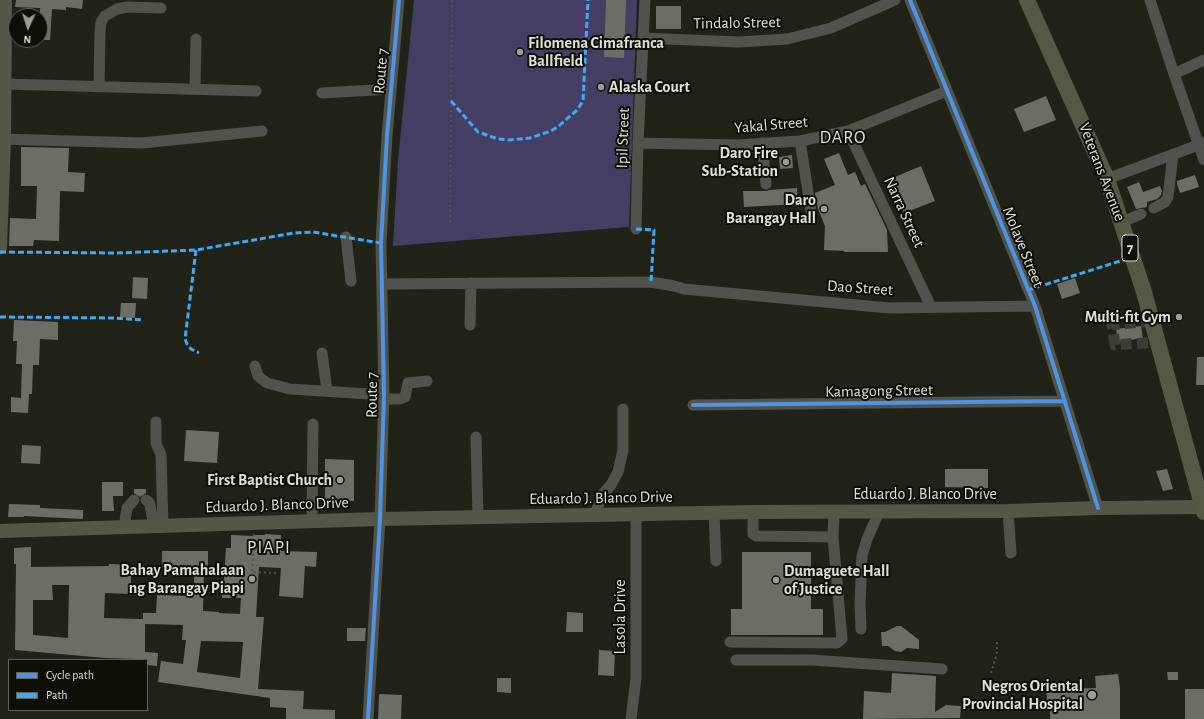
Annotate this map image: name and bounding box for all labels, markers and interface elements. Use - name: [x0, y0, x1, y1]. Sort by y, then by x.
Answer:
- north arrow: [8, 8, 48, 48]
- street label: Tindalo Street: [693, 13, 781, 33]
- place label: Filomena Cimafranca Ballfield: [528, 33, 664, 71]
- text: N: [23, 34, 32, 45]
- street label: Route 7: [369, 47, 393, 95]
- marker: Filomena Cimafranca Ballfield: [515, 47, 525, 57]
- place label: Alaska Court: [609, 77, 690, 97]
- marker: Alaska Court: [596, 82, 606, 92]
- street label: Ipil Street: [612, 107, 634, 169]
- street label: Yakal Street: [734, 112, 808, 138]
- street label: Veterans Avenue: [1074, 120, 1130, 224]
- district label: DARO: [819, 127, 867, 149]
- place label: Daro Fire Sub-Station: [702, 143, 778, 181]
- marker: Daro Fire Sub-Station: [781, 157, 791, 167]
- street label: Narra Street: [879, 174, 929, 250]
- place label: Daro Barangay Hall: [726, 190, 816, 228]
- marker: Daro Barangay Hall: [819, 204, 829, 214]
- street label: Molave Street: [998, 204, 1048, 290]
- road number: 7: [1122, 235, 1138, 261]
- street label: Dao Street: [826, 276, 894, 300]
- place label: Multi-fit Gym: [1085, 307, 1171, 327]
- marker: Multi-fit Gym: [1174, 312, 1184, 322]
- street label: Route 7: [362, 372, 382, 418]
- street label: Kamagong Street: [825, 380, 933, 402]
- place label: First Baptist Church: [207, 470, 332, 490]
- marker: First Baptist Church: [335, 475, 345, 485]
- street label: Eduardo J. Blanco Drive: [853, 484, 997, 504]
- street label: Eduardo J. Blanco Drive: [529, 487, 673, 509]
- street label: Eduardo J. Blanco Drive: [205, 493, 349, 517]
- district label: PIAPI: [247, 537, 291, 559]
- place label: Bahay Pamahalaan ng Barangay Piapi: [120, 560, 244, 598]
- place label: Dumaguete Hall of Justice: [784, 561, 890, 599]
- marker: Bahay Pamahalaan ng Barangay Piapi: [247, 574, 257, 584]
- marker: Dumaguete Hall of Justice: [771, 575, 781, 585]
- street label: Lasola Drive: [610, 579, 630, 655]
- legend: [8, 659, 148, 711]
- text: Cycle path: [46, 669, 94, 681]
- place label: Negros Oriental Provincial Hospital: [962, 676, 1083, 714]
- text: Path: [46, 689, 68, 701]
- marker: Negros Oriental Provincial Hospital: [1086, 689, 1098, 701]

